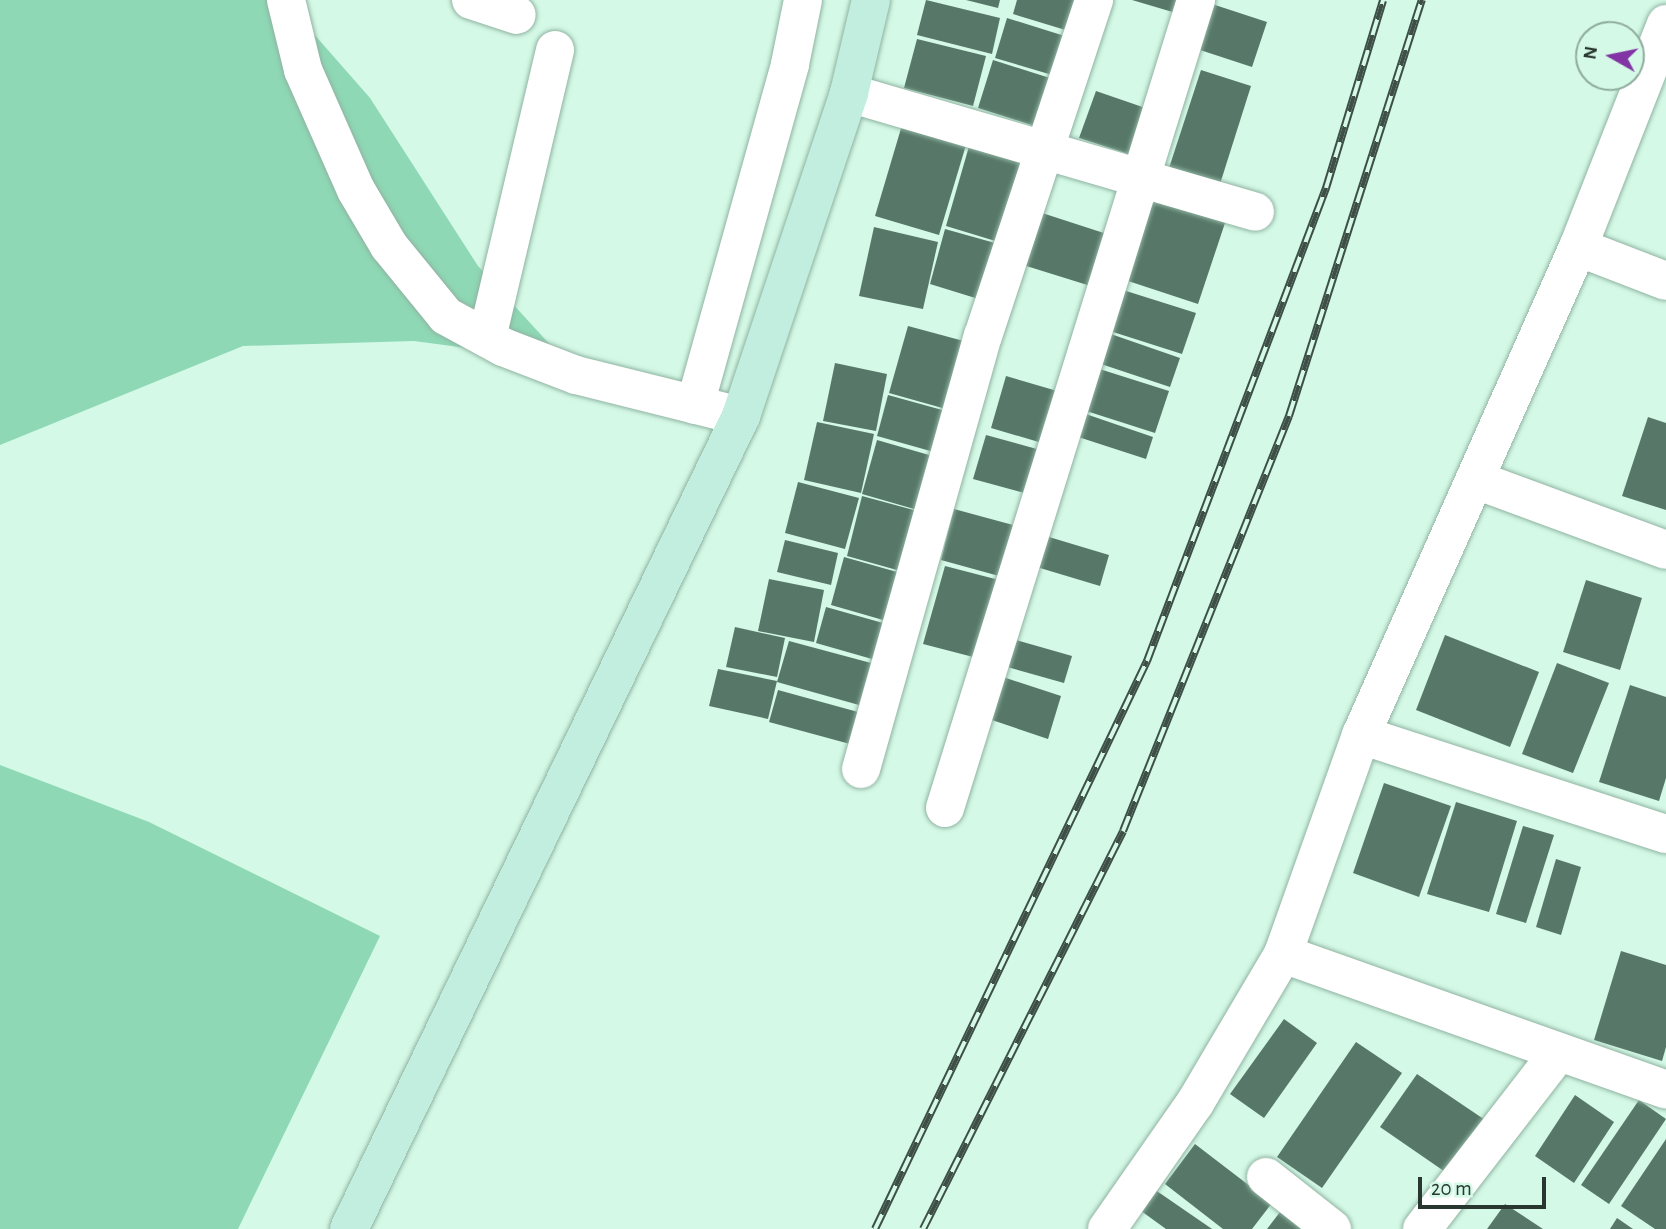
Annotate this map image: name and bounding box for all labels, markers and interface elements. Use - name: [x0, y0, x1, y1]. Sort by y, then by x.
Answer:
- north arrow: [1575, 21, 1645, 91]
- text: N: [1580, 45, 1601, 61]
- scale bar: [1421, 1162, 1549, 1206]
- text: 20 m: [1431, 1178, 1472, 1199]

